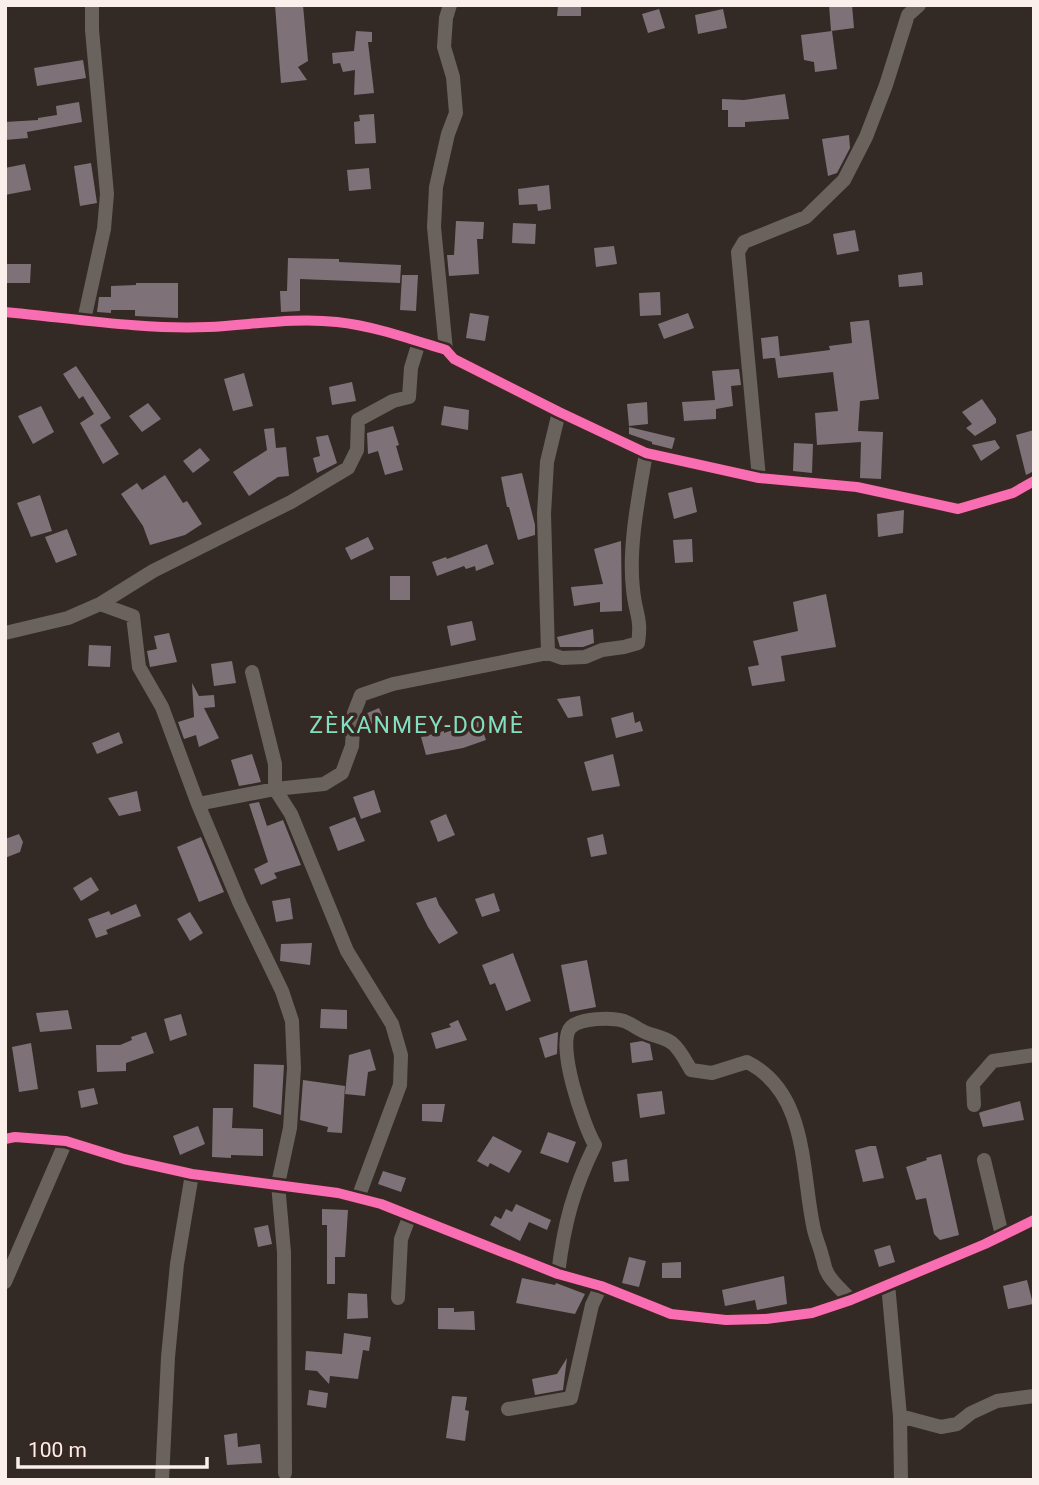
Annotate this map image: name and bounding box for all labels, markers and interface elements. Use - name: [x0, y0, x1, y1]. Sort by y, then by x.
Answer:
- district label: ZÈKANMEY-DOMÈ: [309, 711, 525, 739]
- scale bar: [18, 1426, 206, 1470]
- text: 100 m: [28, 1438, 87, 1462]

